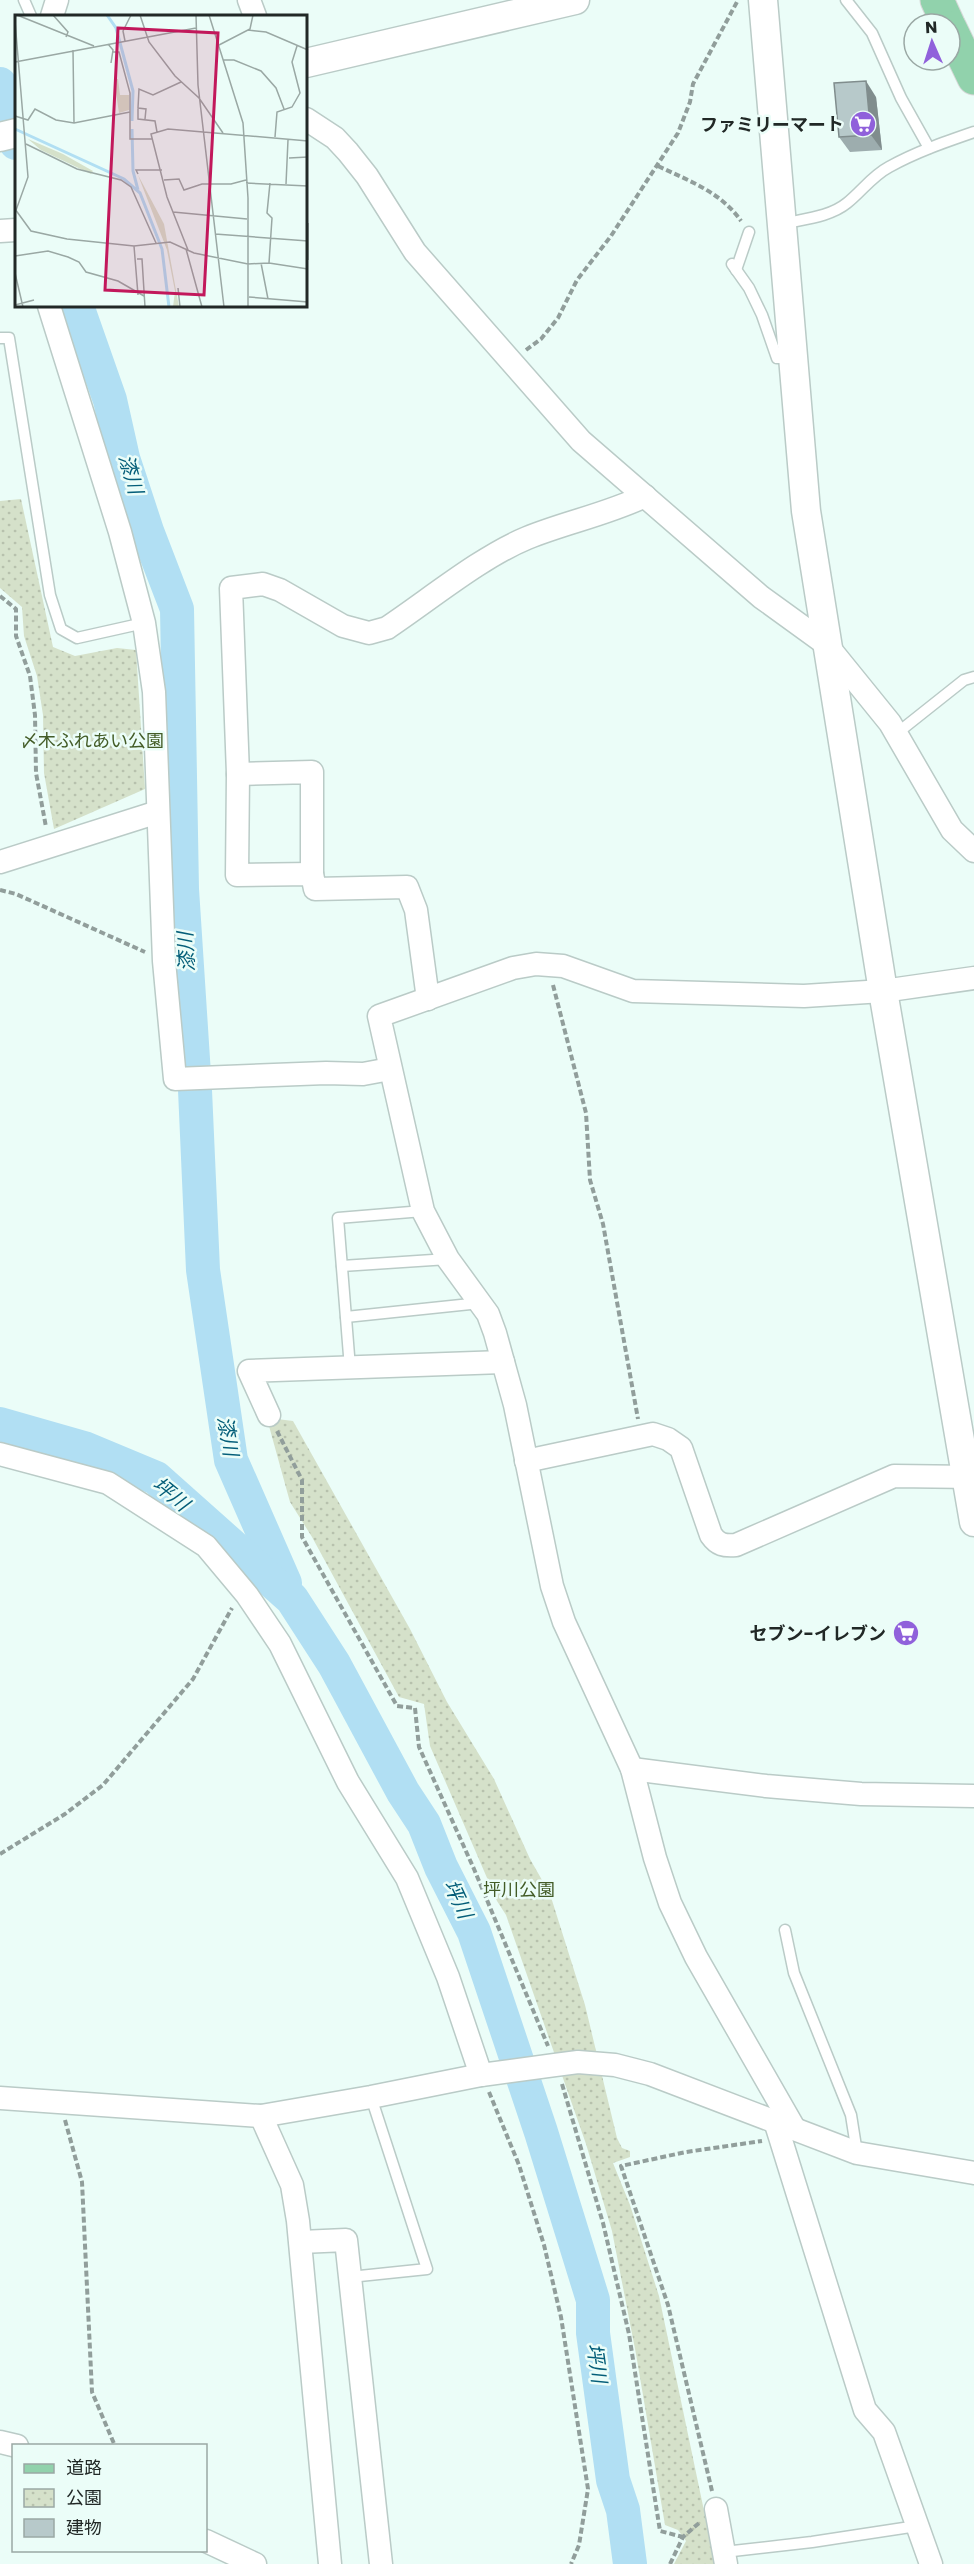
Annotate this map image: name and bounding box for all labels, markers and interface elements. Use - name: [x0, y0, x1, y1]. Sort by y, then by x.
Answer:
- north arrow: [902, 12, 962, 72]
- inset map: [15, 15, 308, 308]
- text: N: [925, 16, 938, 39]
- supermarket icon: ファミリーマート: [848, 109, 878, 139]
- place label: ファミリーマート: [700, 112, 844, 137]
- water label: 漆川: [112, 451, 151, 499]
- park label: 〆木ふれあい公園: [20, 728, 164, 753]
- water label: 漆川: [171, 929, 201, 973]
- water label: 漆川: [211, 1414, 246, 1460]
- water label: 坪川: [147, 1471, 197, 1519]
- supermarket icon: セブン-イレブン: [891, 1618, 921, 1648]
- place label: セブン-イレブン: [750, 1621, 886, 1646]
- water label: 坪川: [437, 1875, 480, 1925]
- park label: 坪川公園: [483, 1877, 555, 1902]
- water label: 坪川: [580, 2341, 614, 2387]
- legend: [12, 2444, 207, 2552]
- text: 道路: [66, 2455, 102, 2480]
- text: 公園: [66, 2485, 102, 2510]
- text: 建物: [66, 2515, 102, 2540]

